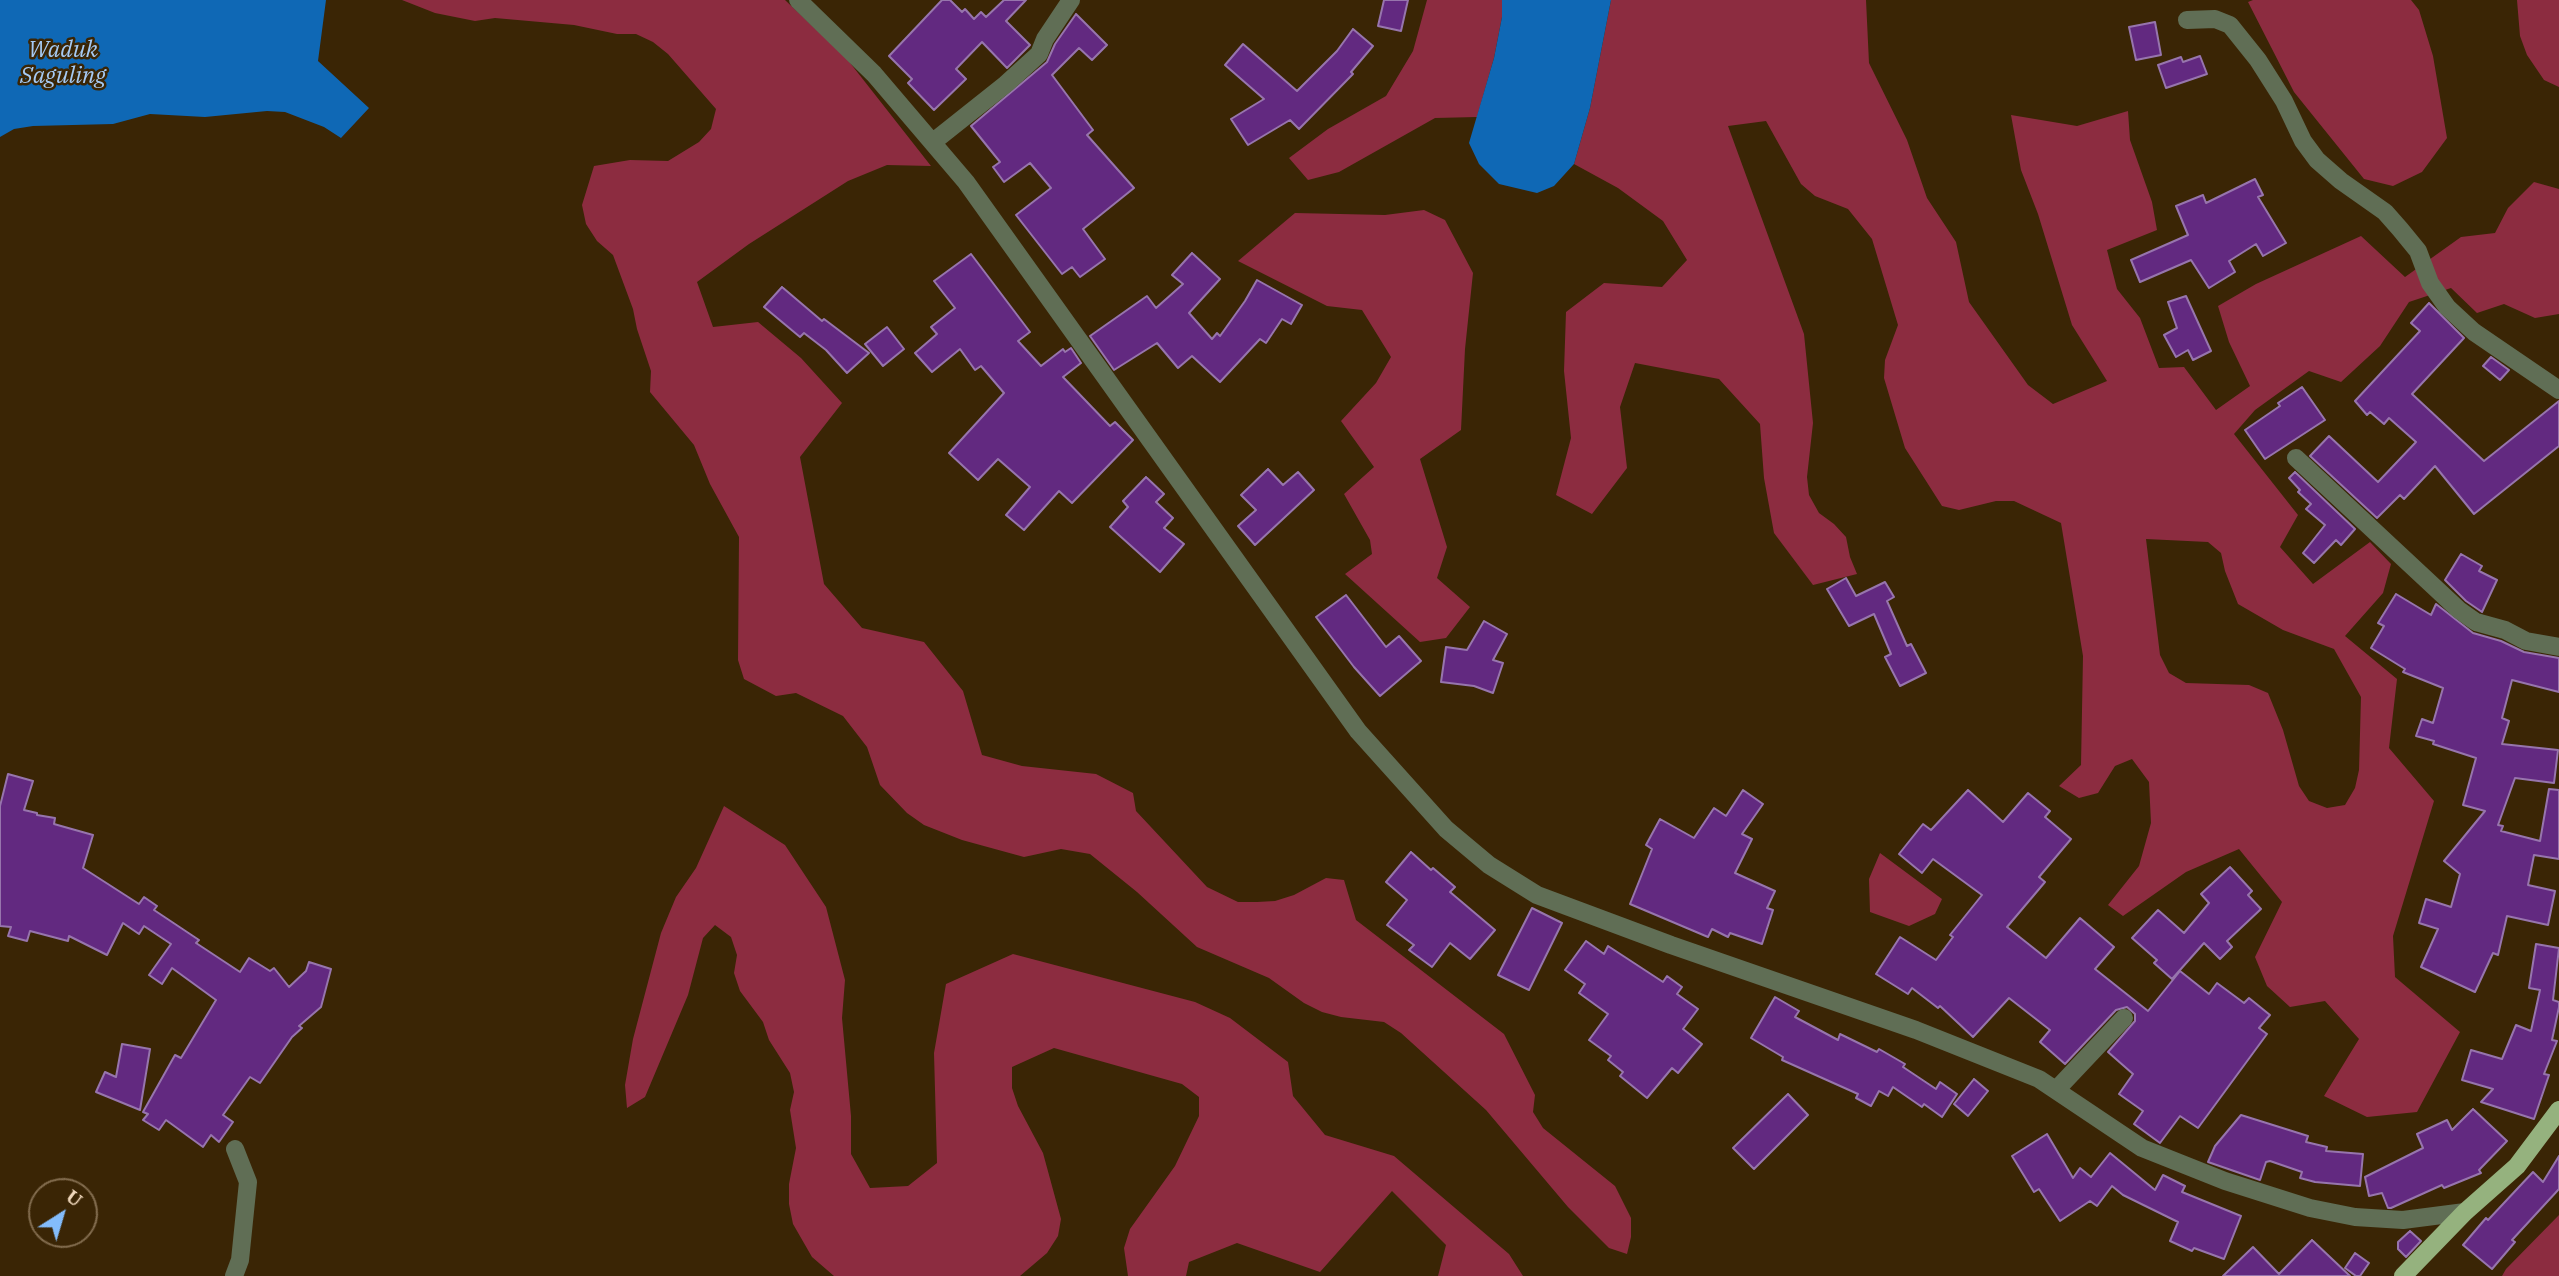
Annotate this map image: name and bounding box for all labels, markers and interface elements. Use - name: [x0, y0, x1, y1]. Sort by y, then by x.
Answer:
- water label: Waduk Saguling: [20, 36, 106, 90]
- north arrow: [28, 1178, 98, 1248]
- text: U: [61, 1184, 87, 1212]

